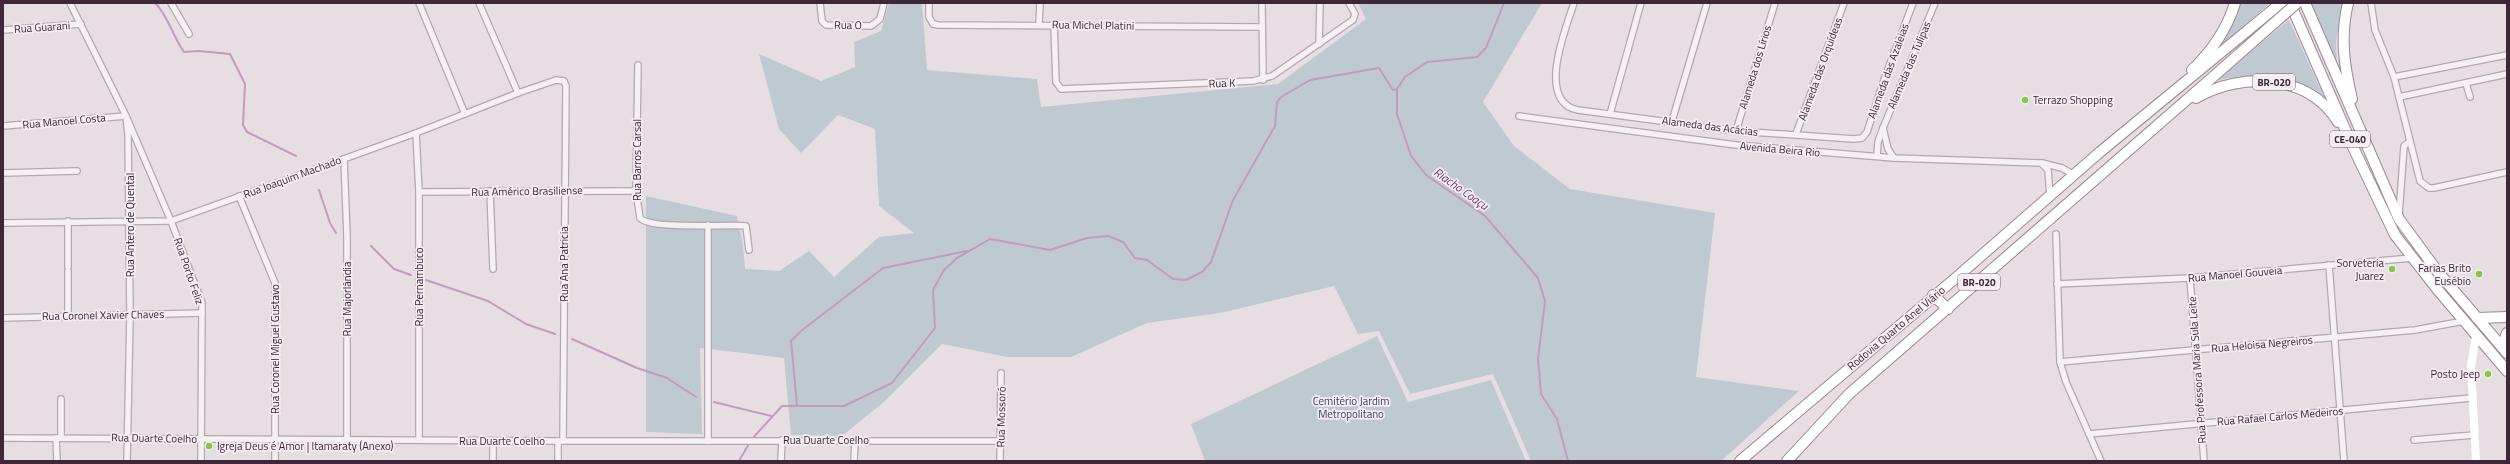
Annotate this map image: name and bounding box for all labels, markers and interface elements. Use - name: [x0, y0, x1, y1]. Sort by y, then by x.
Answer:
- street label: Alameda das Orquídeas: [1794, 15, 1846, 123]
- street label: Rua Michel Platini: [1052, 16, 1134, 34]
- street label: Rua Guarani: [13, 17, 71, 37]
- street label: Rua O: [834, 17, 862, 33]
- street label: Alameda das Tulipas: [1883, 19, 1935, 111]
- street label: Alameda das Azaleias: [1863, 21, 1913, 121]
- street label: Alameda dos Lírios: [1735, 23, 1775, 111]
- road number: BR-020: [2253, 74, 2295, 90]
- street label: Rua K: [1208, 75, 1236, 91]
- place label: Terrazo Shopping: [2033, 92, 2113, 108]
- marker: Terrazo Shopping: [2020, 95, 2030, 105]
- street label: Rua Manoel Costa: [22, 109, 107, 133]
- street label: Alameda das Acácias: [1661, 112, 1759, 140]
- street label: Rua Barros Carsal: [629, 119, 645, 201]
- road number: CE-040: [2330, 131, 2370, 147]
- street label: Avenida Beira Rio: [1739, 138, 1821, 161]
- street label: Rua Joaquim Machado: [241, 152, 343, 202]
- water label: Riacho Coaçu: [1430, 163, 1494, 215]
- street label: Rua Antero de Quental: [122, 173, 138, 277]
- street label: Rua Américo Brasiliense: [471, 182, 583, 200]
- street label: Rua Ana Patricia: [556, 226, 572, 302]
- street label: Rua Porto Feliz: [170, 235, 208, 307]
- street label: Rua Pernambuco: [411, 247, 427, 327]
- place label: Sorveteria Juarez: [2337, 255, 2384, 284]
- place label: Farias Brito Eusébio: [2418, 260, 2471, 289]
- street label: Rua Majorlândia: [339, 261, 355, 337]
- street label: Rua Manoel Gouveia: [2187, 262, 2283, 286]
- marker: Sorveteria Juarez: [2387, 264, 2397, 274]
- marker: Farias Brito Eusébio: [2474, 269, 2484, 279]
- road number: BR-020: [1958, 274, 2000, 290]
- street label: Rodovia Quarto Anel Viário: [1844, 282, 1949, 374]
- street label: Rua Coronel Miguel Gustavo: [267, 284, 283, 414]
- street label: Rua Professora Maria Sula Leite: [2184, 296, 2210, 444]
- street label: Rua Coronel Xavier Chaves: [42, 306, 164, 324]
- street label: Rua Heloisa Negreiros: [2210, 332, 2314, 356]
- place label: Posto Jeep: [2430, 366, 2480, 382]
- marker: Posto Jeep: [2483, 369, 2493, 379]
- street label: Rua Mossoró: [992, 386, 1010, 448]
- park label: Cemitério Jardim Metropolitano: [1313, 393, 1389, 422]
- street label: Rua Rafael Carlos Medeiros: [2216, 403, 2344, 429]
- street label: Rua Duarte Coelho: [111, 429, 197, 447]
- street label: Rua Duarte Coelho: [783, 432, 869, 448]
- street label: Rua Duarte Coelho: [459, 433, 545, 449]
- place label: Igreja Deus é Amor | Itamaraty (Anexo): [217, 438, 394, 454]
- marker: Igreja Deus é Amor | Itamaraty (Anexo): [204, 441, 214, 451]

